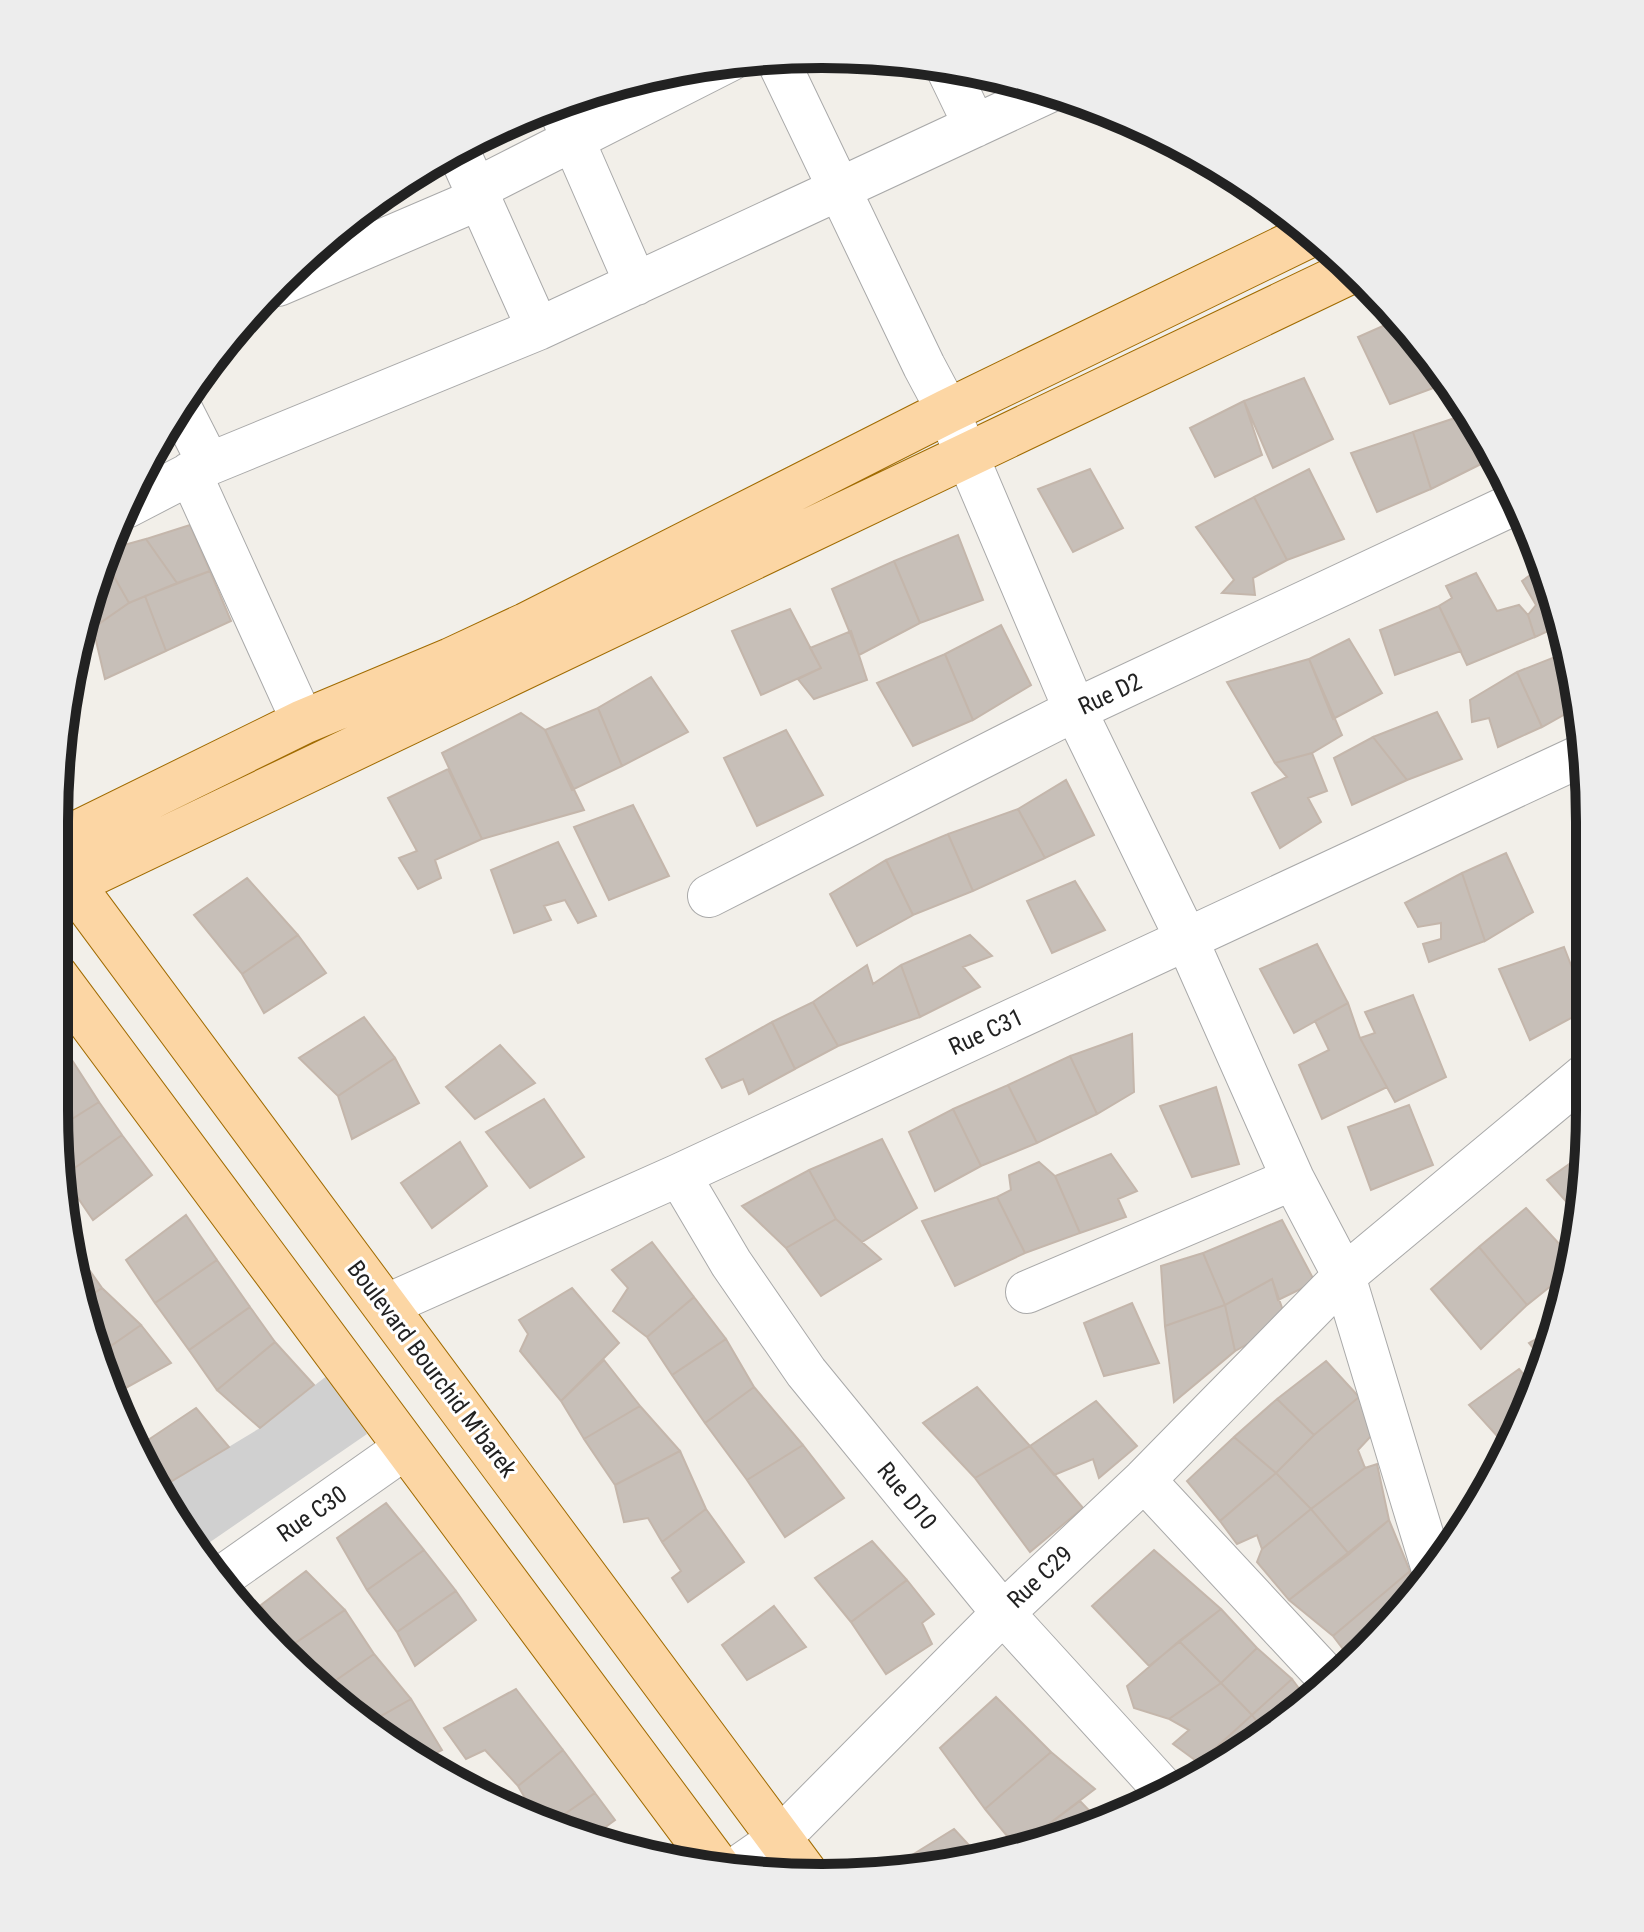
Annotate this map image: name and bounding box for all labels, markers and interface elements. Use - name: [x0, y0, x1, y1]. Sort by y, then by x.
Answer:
- street label: Rue D2: [1074, 667, 1146, 721]
- street label: Rue C31: [945, 1003, 1027, 1061]
- street label: Boulevard Bourchid M'barek: [341, 1255, 523, 1483]
- street label: Rue D10: [871, 1457, 943, 1535]
- street label: Rue C30: [272, 1480, 352, 1548]
- street label: Rue C29: [1002, 1540, 1078, 1614]

